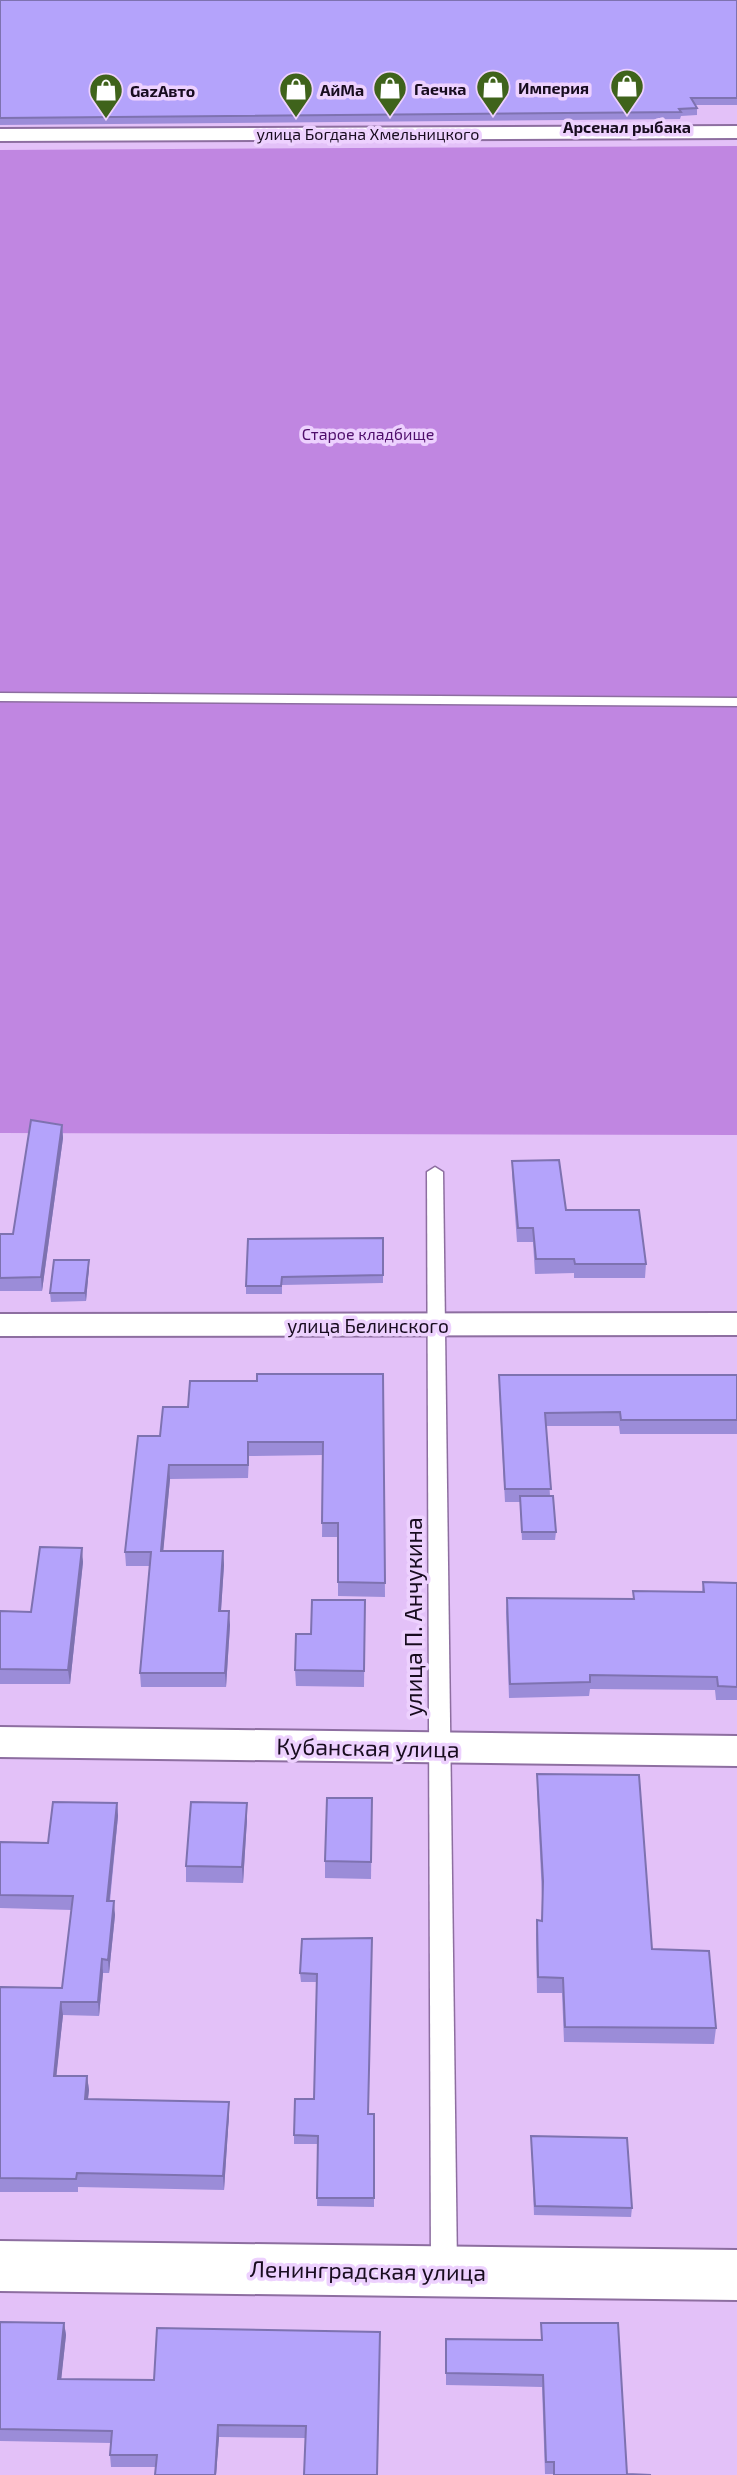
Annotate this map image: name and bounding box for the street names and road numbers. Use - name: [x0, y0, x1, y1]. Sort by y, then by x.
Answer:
- street label: улица Богдана Хмельницкого: [257, 124, 479, 144]
- street label: улица Белинского: [287, 1314, 449, 1338]
- street label: улица П. Анчукина: [399, 1517, 428, 1717]
- street label: Кубанская улица: [276, 1731, 460, 1764]
- street label: Ленинградская улица: [250, 2254, 486, 2287]

